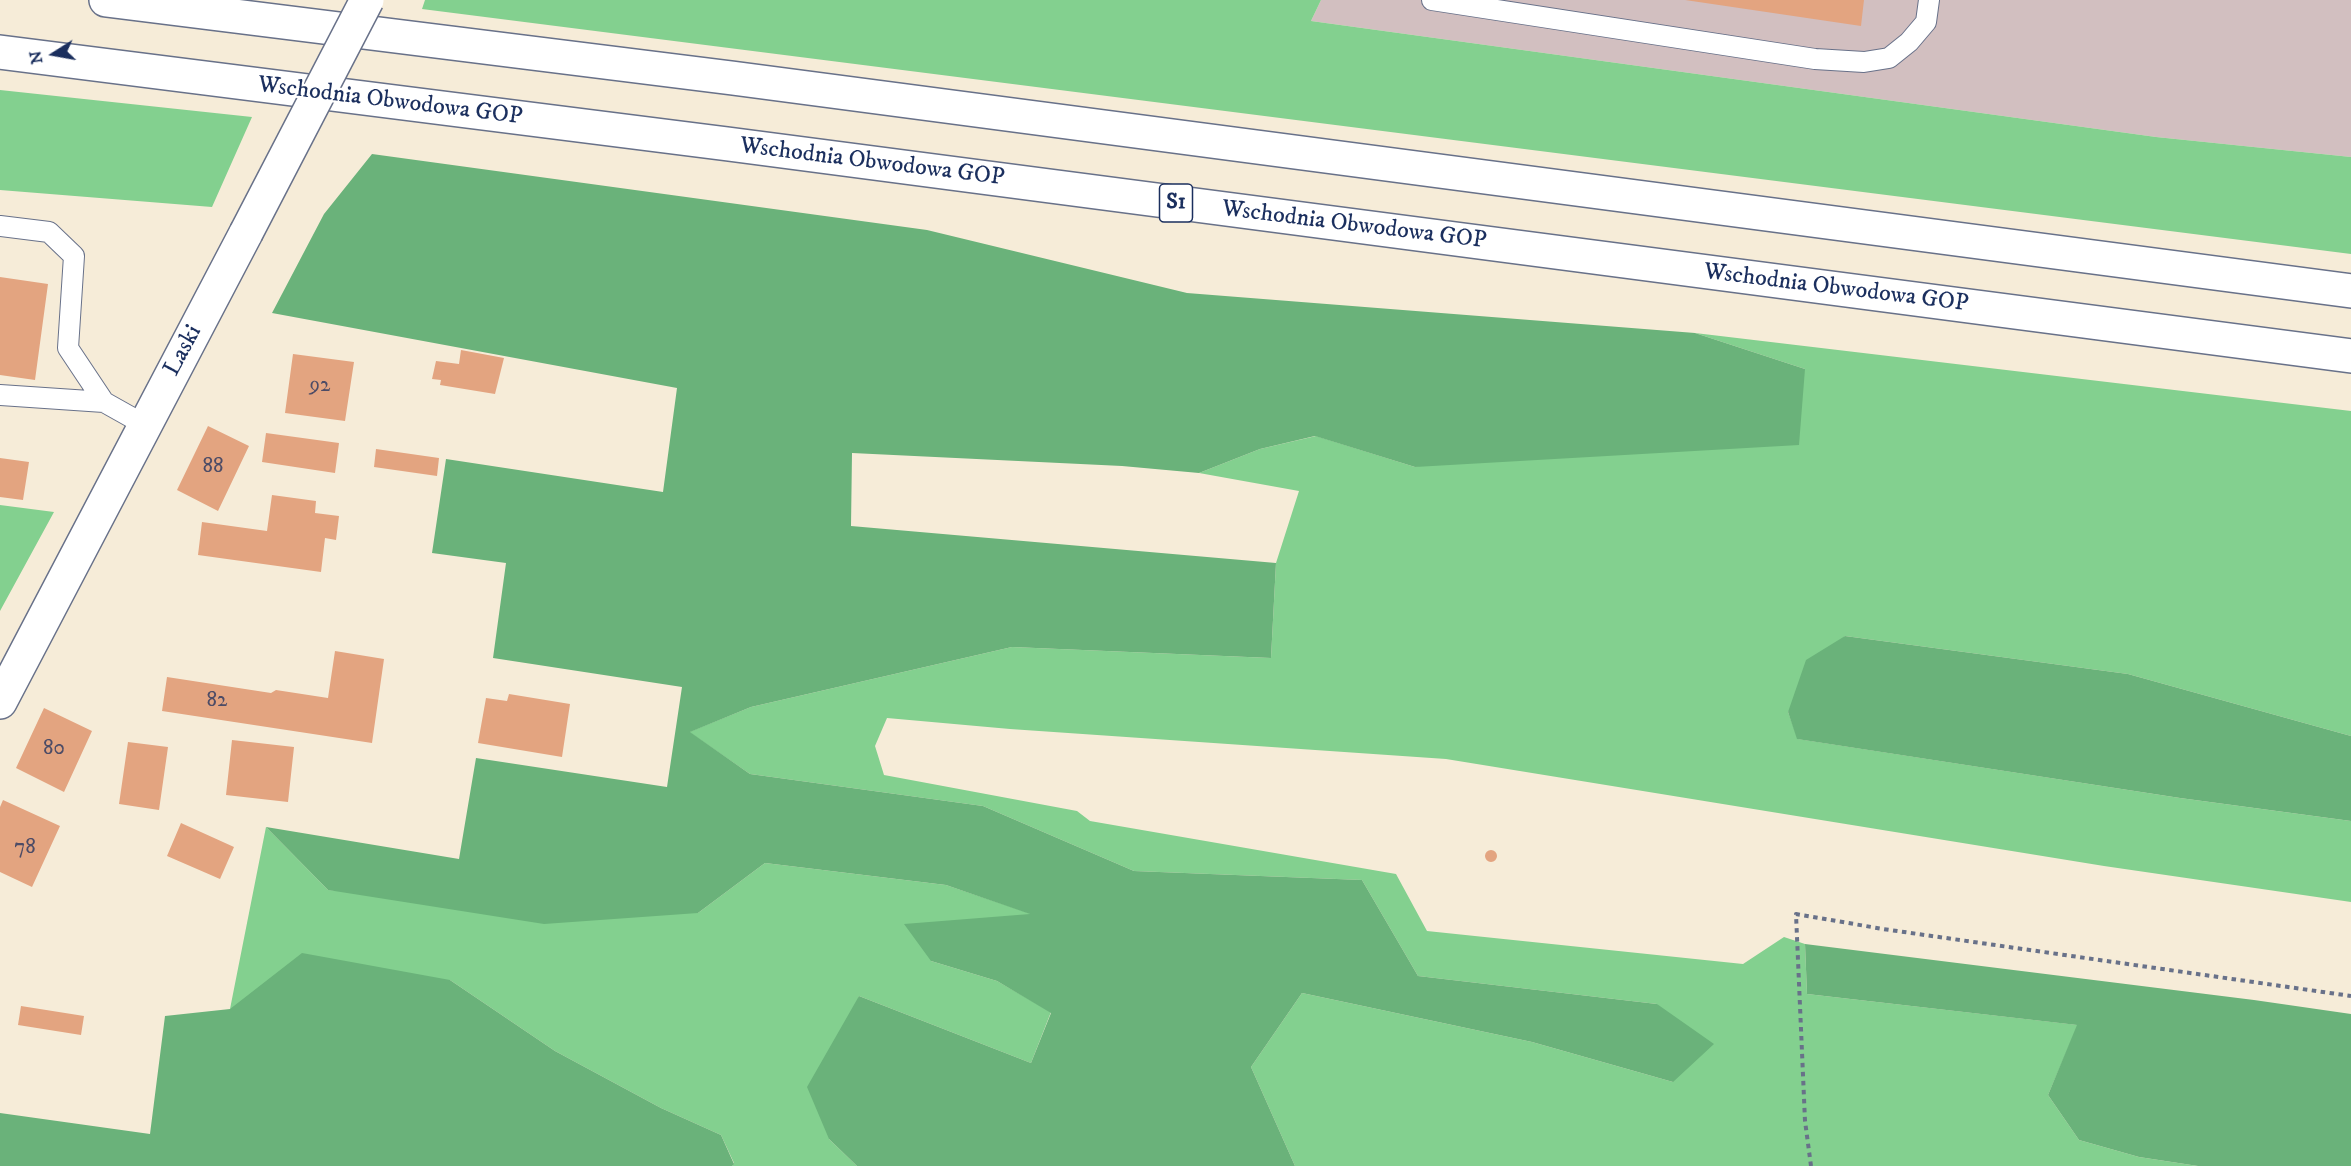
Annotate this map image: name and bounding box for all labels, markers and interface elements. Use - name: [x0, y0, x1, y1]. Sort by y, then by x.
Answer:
- north arrow: [24, 24, 84, 84]
- text: N: [25, 49, 47, 66]
- street label: Wschodnia Obwodowa GOP: [256, 71, 524, 133]
- street label: Wschodnia Obwodowa GOP: [738, 132, 1006, 194]
- road number: S1: [1160, 184, 1192, 222]
- street label: Wschodnia Obwodowa GOP: [1220, 195, 1488, 257]
- street label: Wschodnia Obwodowa GOP: [1702, 258, 1970, 320]
- street label: Laski: [159, 321, 209, 381]
- house number: 92: [310, 374, 330, 400]
- house number: 88: [202, 455, 224, 481]
- house number: 82: [207, 689, 227, 715]
- house number: 80: [43, 737, 65, 763]
- house number: 78: [14, 836, 36, 862]

